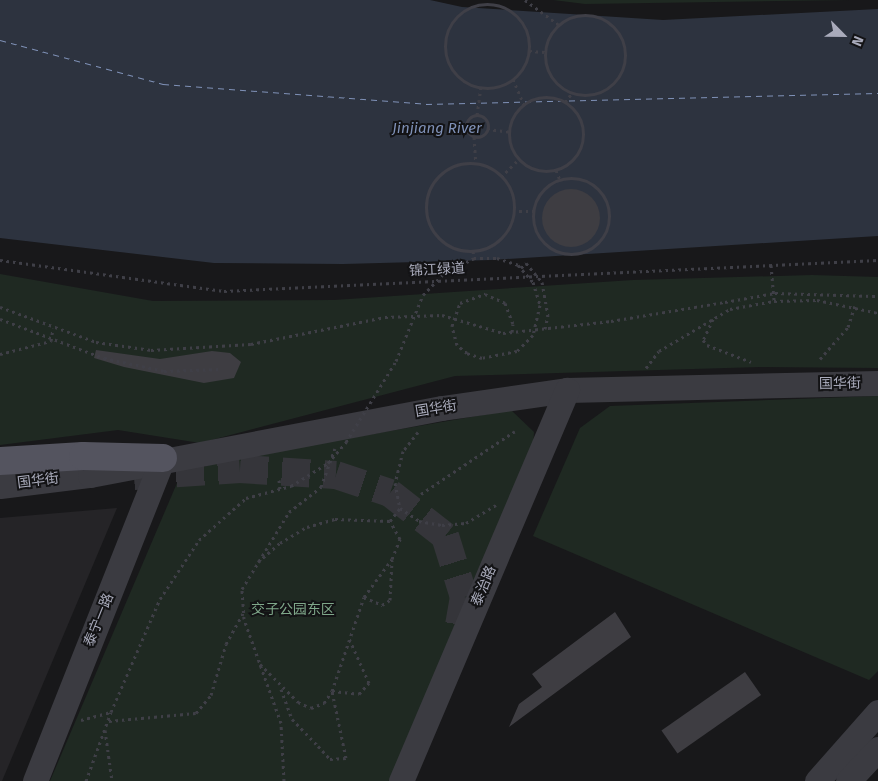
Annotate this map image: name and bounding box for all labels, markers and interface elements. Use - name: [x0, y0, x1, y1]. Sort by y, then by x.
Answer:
- north arrow: [818, 10, 868, 60]
- text: N: [848, 33, 867, 49]
- water label: Jinjiang River: [392, 120, 482, 138]
- street label: 锦江绿道: [409, 260, 465, 280]
- street label: 国华街: [819, 375, 861, 393]
- street label: 国华街: [414, 397, 458, 421]
- street label: 国华街: [16, 470, 60, 492]
- street label: 泰治路: [468, 563, 500, 609]
- street label: 泰宁一路: [81, 591, 117, 649]
- park label: 交子公园东区: [251, 602, 335, 618]

